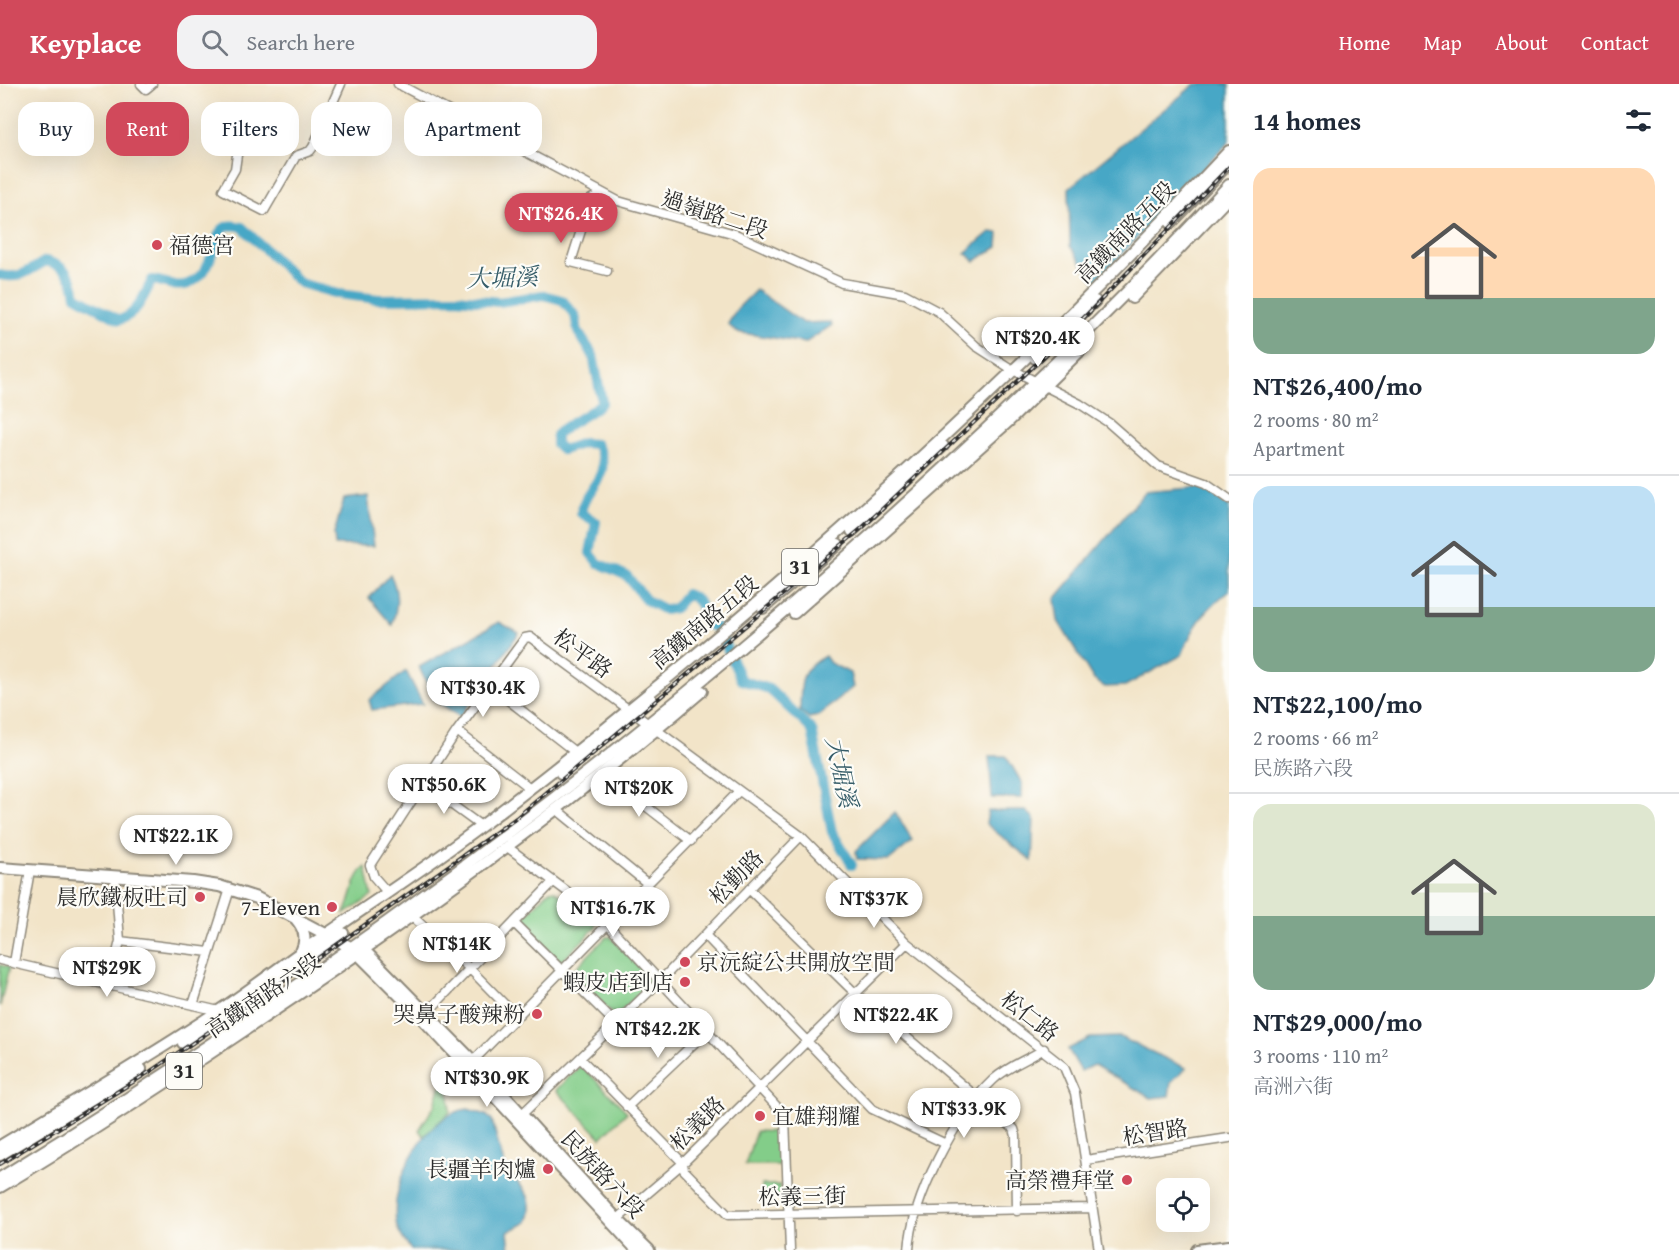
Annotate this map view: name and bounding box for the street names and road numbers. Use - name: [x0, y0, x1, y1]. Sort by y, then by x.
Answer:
- street label: 高鐵南路五段: [1068, 173, 1182, 291]
- street label: 過嶺路二段: [658, 182, 772, 246]
- road number: 31: [782, 549, 818, 585]
- street label: 高鐵南路五段: [643, 567, 765, 677]
- street label: 松平路: [547, 621, 619, 685]
- street label: 松勤路: [702, 842, 770, 912]
- street label: 高鐵南路六段: [199, 945, 327, 1045]
- street label: 松仁路: [994, 983, 1066, 1049]
- road number: 31: [166, 1053, 202, 1089]
- street label: 松義路: [662, 1088, 732, 1158]
- street label: 松智路: [1120, 1111, 1190, 1153]
- street label: 民族路六段: [554, 1123, 652, 1225]
- street label: 松義三街: [758, 1179, 846, 1213]

